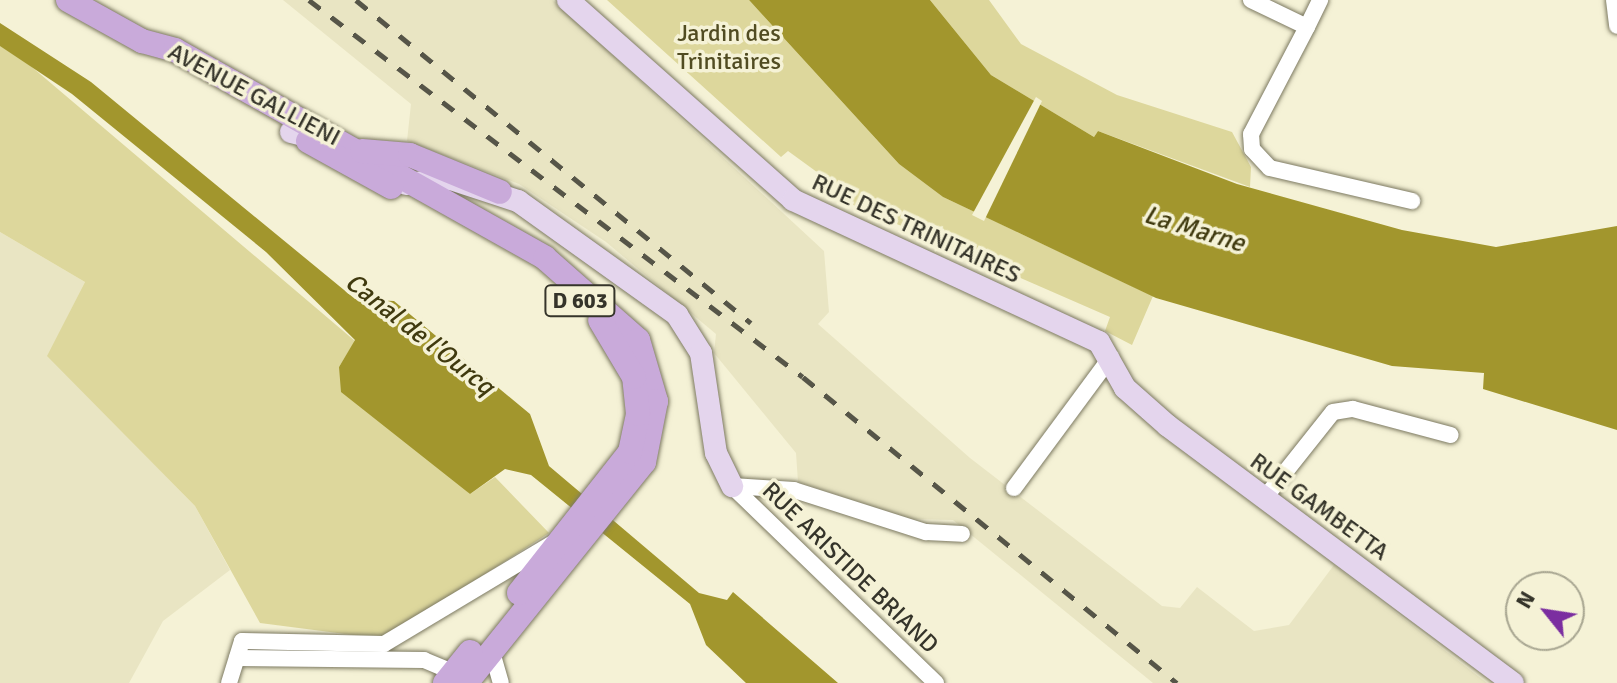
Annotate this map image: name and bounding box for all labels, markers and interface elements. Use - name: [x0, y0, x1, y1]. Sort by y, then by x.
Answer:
- park label: Jardin des Trinitaires: [677, 20, 781, 76]
- street label: AVENUE GALLIENI: [163, 38, 345, 152]
- street label: RUE DES TRINITAIRES: [807, 168, 1025, 290]
- water label: La Marne: [1140, 200, 1248, 260]
- water label: Canal de l'Ourcq: [338, 267, 500, 403]
- road number: D 603: [544, 283, 616, 319]
- street label: RUE GAMBETTA: [1244, 447, 1394, 567]
- street label: RUE ARISTIDE BRIAND: [756, 477, 944, 659]
- north arrow: [1505, 571, 1585, 651]
- text: N: [1510, 586, 1541, 613]

